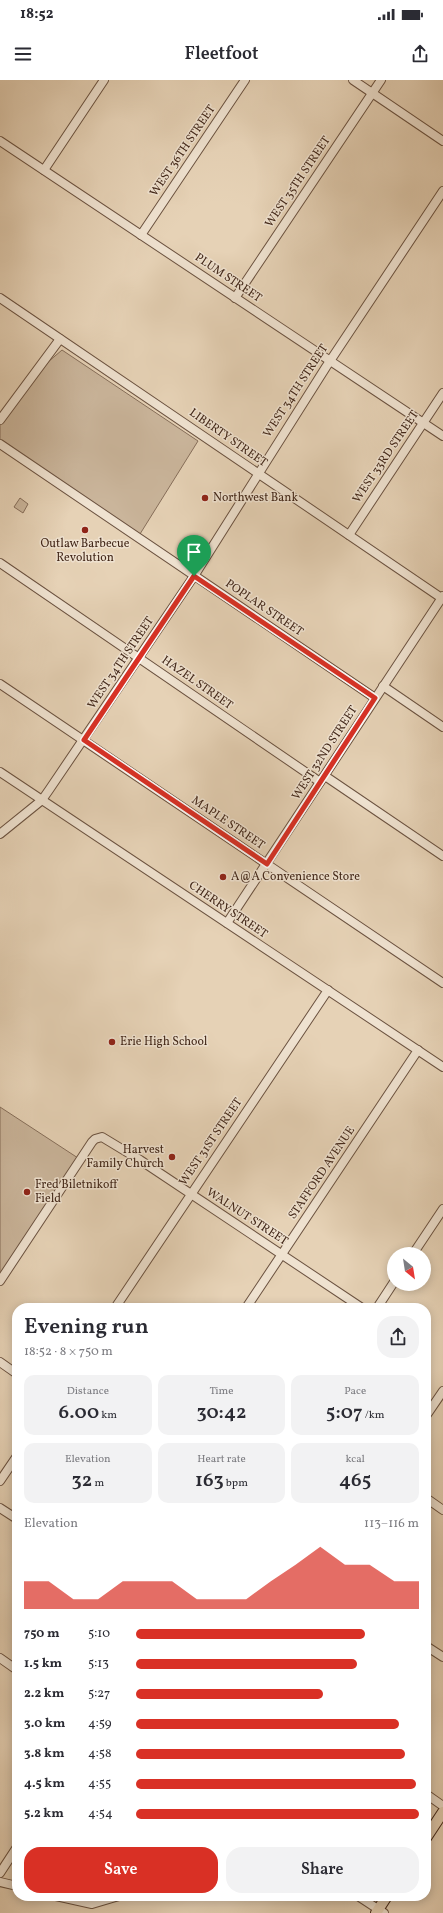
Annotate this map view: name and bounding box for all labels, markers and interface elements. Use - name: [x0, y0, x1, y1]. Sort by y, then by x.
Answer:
- text: 18:52: [20, 4, 53, 25]
- text: Fleetfoot: [184, 42, 259, 67]
- icon: menu: [12, 43, 34, 65]
- icon: share: [409, 43, 431, 65]
- street label: WEST 36TH STREET: [146, 102, 220, 200]
- street label: WEST 35TH STREET: [262, 133, 334, 231]
- street label: PLUM STREET: [191, 250, 265, 306]
- street label: WEST 34TH STREET: [260, 341, 332, 441]
- street label: LIBERTY STREET: [186, 405, 270, 471]
- street label: WEST 33RD STREET: [349, 408, 423, 506]
- place label: Northwest Bank: [213, 490, 298, 506]
- marker: Northwest Bank: [200, 493, 210, 503]
- marker: Outlaw Barbecue Revolution: [80, 525, 90, 535]
- pin: [177, 535, 211, 576]
- place label: Outlaw Barbecue Revolution: [41, 536, 130, 566]
- icon: arrive: [183, 541, 205, 563]
- street label: POPLAR STREET: [222, 576, 306, 640]
- street label: WEST 34TH STREET: [84, 614, 158, 712]
- street label: HAZEL STREET: [158, 652, 236, 714]
- street label: WEST 32ND STREET: [289, 703, 361, 803]
- street label: MAPLE STREET: [188, 793, 268, 853]
- place label: A@A Convenience Store: [231, 869, 360, 885]
- marker: A@A Convenience Store: [218, 872, 228, 882]
- street label: CHERRY STREET: [185, 878, 271, 942]
- place label: Erie High School: [120, 1034, 208, 1050]
- marker: Erie High School: [107, 1037, 117, 1047]
- street label: WEST 31ST STREET: [176, 1095, 246, 1189]
- street label: STAFFORD AVENUE: [285, 1123, 359, 1223]
- place label: Harvest Family Church: [87, 1142, 164, 1172]
- marker: Harvest Family Church: [167, 1152, 177, 1162]
- place label: Fred Biletnikoff Field: [35, 1177, 118, 1207]
- street label: WALNUT STREET: [203, 1185, 291, 1249]
- marker: Fred Biletnikoff Field: [22, 1187, 32, 1197]
- north arrow: [387, 1247, 431, 1291]
- map controls: [387, 1247, 431, 1291]
- text: Evening run: [24, 1312, 149, 1343]
- button: share: [377, 1316, 419, 1358]
- text: 18:52 · 8 × 750 m: [24, 1343, 113, 1361]
- text: Distance: [67, 1384, 109, 1399]
- text: Time: [209, 1384, 234, 1399]
- text: Pace: [344, 1384, 366, 1399]
- text: 6.00: [59, 1399, 99, 1427]
- text: 30:42: [197, 1399, 246, 1427]
- text: 5:07: [326, 1399, 363, 1427]
- text: km: [99, 1408, 117, 1423]
- text: /km: [363, 1408, 385, 1423]
- text: Elevation: [65, 1452, 111, 1467]
- text: Heart rate: [197, 1452, 246, 1467]
- text: kcal: [345, 1452, 365, 1467]
- text: 32: [71, 1467, 92, 1495]
- text: 163: [195, 1467, 224, 1495]
- text: 465: [339, 1467, 371, 1495]
- text: m: [92, 1476, 104, 1491]
- text: bpm: [224, 1476, 248, 1491]
- text: Elevation: [24, 1515, 78, 1533]
- text: 113–116 m: [364, 1515, 419, 1533]
- text: 750 m: [24, 1625, 60, 1643]
- text: 5:10: [88, 1625, 110, 1643]
- text: 1.5 km: [24, 1655, 62, 1673]
- text: 5:13: [88, 1655, 109, 1673]
- text: 2.2 km: [24, 1685, 64, 1703]
- text: 5:27: [88, 1685, 110, 1703]
- text: 3.0 km: [24, 1715, 65, 1733]
- text: 4:59: [88, 1715, 112, 1733]
- text: 3.8 km: [24, 1745, 64, 1763]
- text: 4:58: [88, 1745, 112, 1763]
- text: 4.5 km: [24, 1775, 65, 1793]
- text: 4:55: [88, 1775, 111, 1793]
- text: 5.2 km: [24, 1805, 64, 1823]
- text: 4:54: [88, 1805, 113, 1823]
- button: Save: [24, 1847, 218, 1893]
- button: Share: [226, 1847, 419, 1893]

